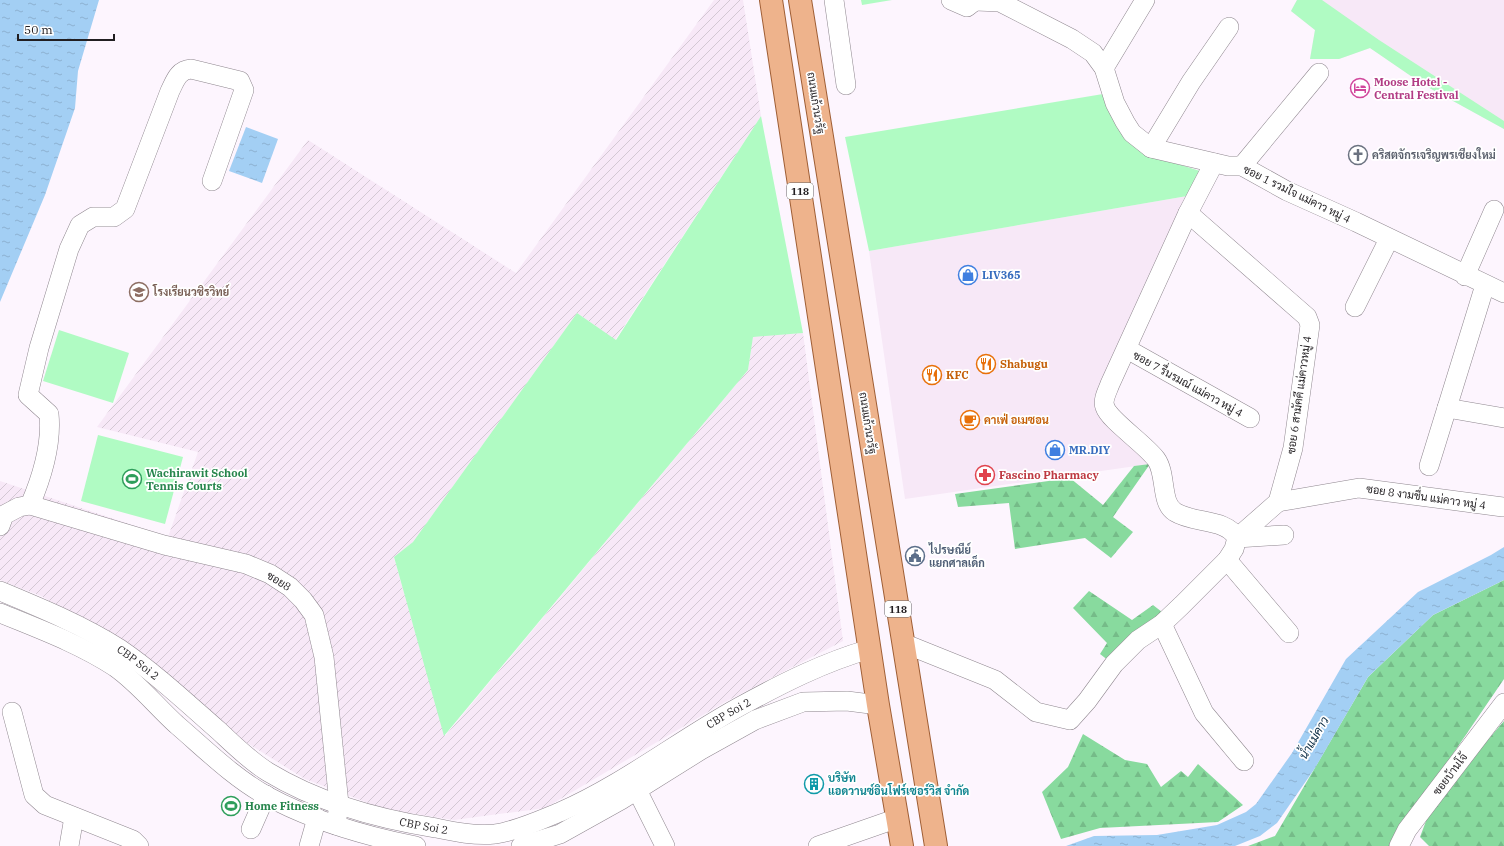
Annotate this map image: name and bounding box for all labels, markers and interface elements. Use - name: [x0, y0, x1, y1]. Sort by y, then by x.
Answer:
- scale bar: [18, 16, 114, 42]
- text: 50 m: [24, 22, 53, 37]
- street label: ถนนแก้วนวรัฐ: [803, 71, 828, 135]
- place label: Moose Hotel - Central Festival: [1374, 75, 1459, 102]
- hotel icon: Moose Hotel - Central Festival: [1349, 77, 1371, 99]
- church icon: คริสตจักรเจริญพรเชียงใหม่: [1347, 144, 1369, 166]
- place label: คริสตจักรเจริญพรเชียงใหม่: [1372, 147, 1496, 162]
- street label: ซอย 1 รวมใจ แม่คาว หมู่ 4: [1240, 161, 1354, 227]
- road number: 118: [787, 183, 813, 199]
- shop icon: LIV365: [957, 264, 979, 286]
- place label: LIV365: [982, 268, 1020, 282]
- school or university icon: โรงเรียนวชิรวิทย์: [128, 281, 150, 303]
- place label: โรงเรียนวชิรวิทย์: [152, 284, 230, 299]
- street label: ซอย 6 สามัคคี แม่คาวหมู่ 4: [1283, 335, 1315, 455]
- street label: ซอย 7 รื่นรมณ์ แม่คาว หมู่ 4: [1130, 344, 1248, 421]
- restaurant icon: Shabugu: [975, 353, 997, 375]
- place label: Shabugu: [1000, 357, 1048, 371]
- restaurant icon: KFC: [921, 364, 943, 386]
- place label: KFC: [946, 368, 969, 382]
- street label: ถนนแก้วนวรัฐ: [855, 391, 880, 455]
- cafe icon: คาเฟ่ อเมซอน: [959, 409, 981, 431]
- place label: คาเฟ่ อเมซอน: [984, 413, 1049, 427]
- shop icon: MR.DIY: [1044, 439, 1066, 461]
- place label: MR.DIY: [1069, 443, 1111, 457]
- pharmacy icon: Fascino Pharmacy: [974, 464, 996, 486]
- place label: Wachirawit School Tennis Courts: [146, 466, 248, 493]
- sports icon: Wachirawit School Tennis Courts: [121, 468, 143, 490]
- place label: Fascino Pharmacy: [999, 468, 1099, 482]
- street label: ซอย 8 งามชื่น แม่คาว หมู่ 4: [1365, 478, 1488, 513]
- place label: ไปรษณีย์ แยกศาลเด็ก: [928, 542, 985, 570]
- public building icon: ไปรษณีย์ แยกศาลเด็ก: [904, 545, 926, 567]
- street label: ซอย8: [264, 568, 294, 594]
- road number: 118: [885, 601, 911, 617]
- street label: CBP Soi 2: [114, 642, 162, 683]
- street label: CBP Soi 2: [703, 695, 753, 732]
- water label: น้ำแม่คาว: [1293, 712, 1332, 762]
- street label: ซอยบ้านโจ้: [1429, 749, 1471, 798]
- place label: บริษัท แอดวานซ์อินโฟร์เซอร์วิส จำกัด: [828, 771, 969, 798]
- building icon: บริษัท แอดวานซ์อินโฟร์เซอร์วิส จำกัด: [803, 773, 825, 795]
- sports icon: Home Fitness: [220, 795, 242, 817]
- place label: Home Fitness: [245, 799, 319, 813]
- street label: CBP Soi 2: [398, 815, 449, 837]

